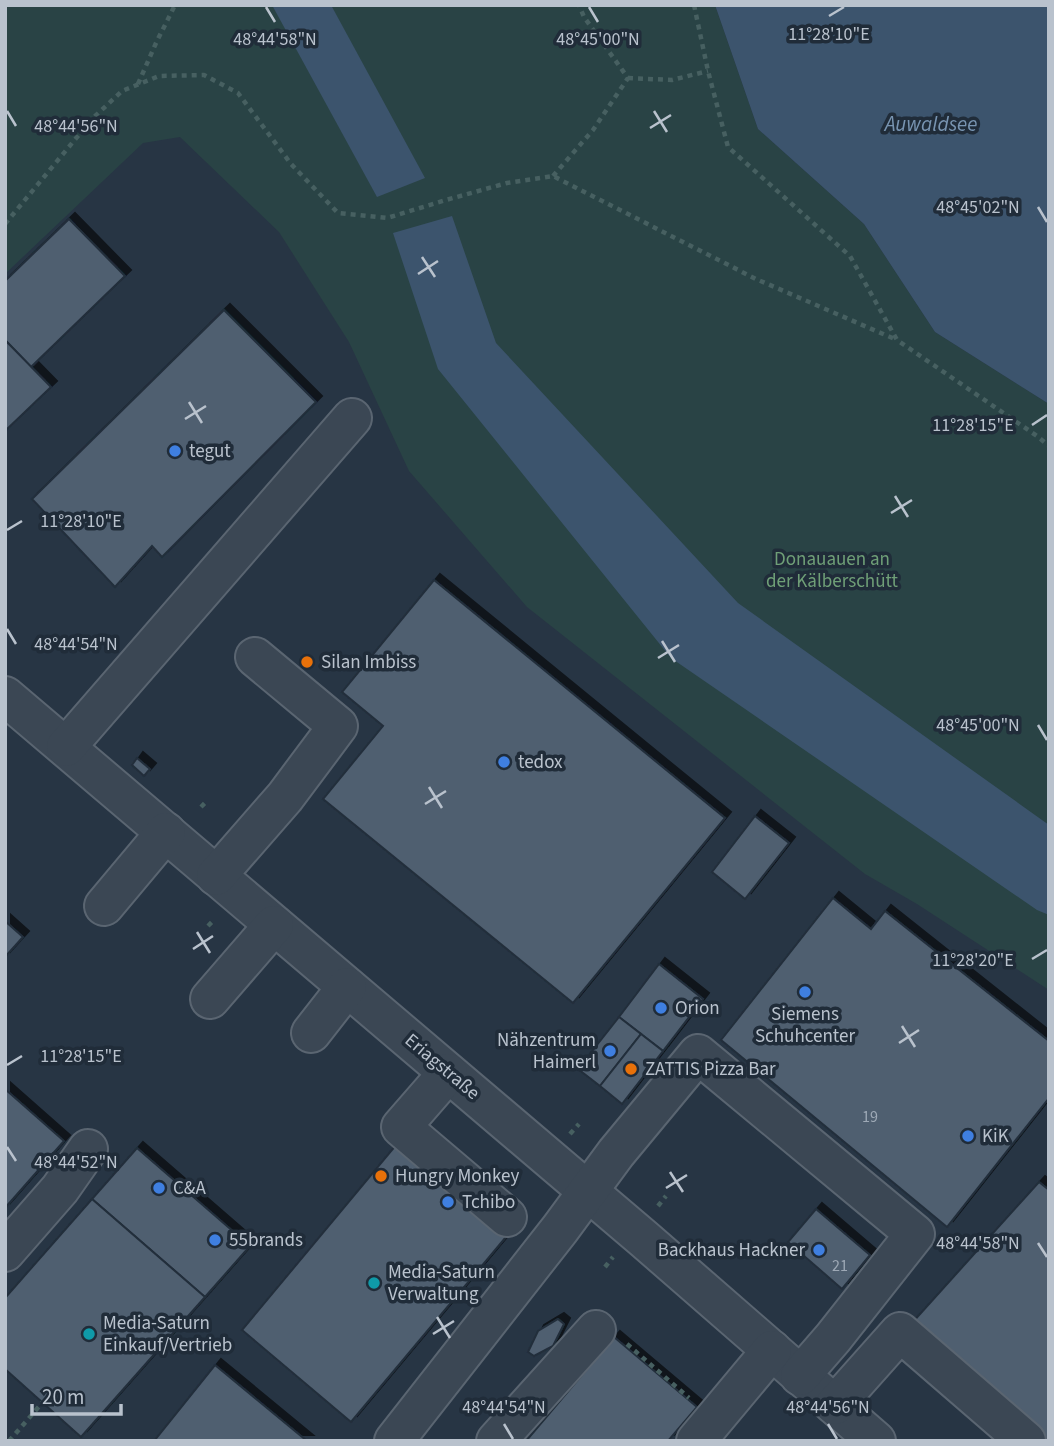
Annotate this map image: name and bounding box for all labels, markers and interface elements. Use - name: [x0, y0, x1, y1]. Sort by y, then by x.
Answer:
- text: 11°28'10"E: [788, 22, 870, 47]
- text: 48°44'58"N: [233, 27, 317, 52]
- text: 48°45'00"N: [556, 27, 640, 52]
- water label: Auwaldsee: [883, 109, 977, 139]
- text: 48°44'56"N: [34, 114, 118, 139]
- text: 48°45'02"N: [936, 195, 1020, 220]
- text: 11°28'15"E: [932, 413, 1014, 438]
- place label: tegut: [189, 438, 231, 465]
- marker: tegut: [167, 443, 183, 459]
- text: 11°28'10"E: [40, 509, 122, 534]
- park label: Donauauen an der Kälberschütt: [766, 546, 899, 595]
- text: 48°44'54"N: [34, 632, 118, 657]
- place label: Silan Imbiss: [321, 649, 416, 676]
- marker: Silan Imbiss: [299, 654, 315, 670]
- text: 48°45'00"N: [936, 713, 1020, 738]
- place label: tedox: [518, 749, 563, 776]
- marker: tedox: [496, 754, 512, 770]
- text: 11°28'20"E: [932, 948, 1014, 973]
- marker: Siemens Schuhcenter: [797, 984, 813, 1000]
- place label: Orion: [675, 995, 720, 1022]
- marker: Orion: [653, 1000, 669, 1016]
- place label: Siemens Schuhcenter: [755, 1001, 855, 1050]
- place label: Nähzentrum Haimerl: [497, 1027, 596, 1076]
- street label: Eriagstraße: [399, 1028, 485, 1106]
- marker: Nähzentrum Haimerl: [602, 1043, 618, 1059]
- text: 11°28'15"E: [40, 1044, 122, 1069]
- place label: ZATTIS Pizza Bar: [645, 1056, 776, 1083]
- marker: ZATTIS Pizza Bar: [623, 1061, 639, 1077]
- house number: 19: [862, 1106, 878, 1128]
- place label: KiK: [982, 1123, 1009, 1150]
- marker: KiK: [960, 1128, 976, 1144]
- text: 48°44'52"N: [34, 1150, 118, 1175]
- place label: Hungry Monkey: [395, 1163, 520, 1190]
- marker: Hungry Monkey: [373, 1168, 389, 1184]
- place label: C&A: [173, 1175, 206, 1202]
- marker: C&A: [151, 1180, 167, 1196]
- place label: Tchibo: [462, 1189, 515, 1216]
- marker: Tchibo: [440, 1194, 456, 1210]
- place label: 55brands: [229, 1227, 303, 1254]
- text: 48°44'58"N: [936, 1231, 1020, 1256]
- marker: 55brands: [207, 1232, 223, 1248]
- place label: Backhaus Hackner: [658, 1237, 805, 1264]
- marker: Backhaus Hackner: [811, 1242, 827, 1258]
- house number: 21: [832, 1255, 848, 1277]
- place label: Media-Saturn Verwaltung: [388, 1259, 495, 1308]
- marker: Media-Saturn Verwaltung: [366, 1275, 382, 1291]
- place label: Media-Saturn Einkauf/Vertrieb: [103, 1310, 232, 1359]
- marker: Media-Saturn Einkauf/Vertrieb: [81, 1326, 97, 1342]
- scale bar: [32, 1372, 121, 1416]
- text: 20 m: [42, 1382, 84, 1412]
- text: 48°44'54"N: [462, 1395, 546, 1420]
- text: 48°44'56"N: [786, 1395, 870, 1420]

